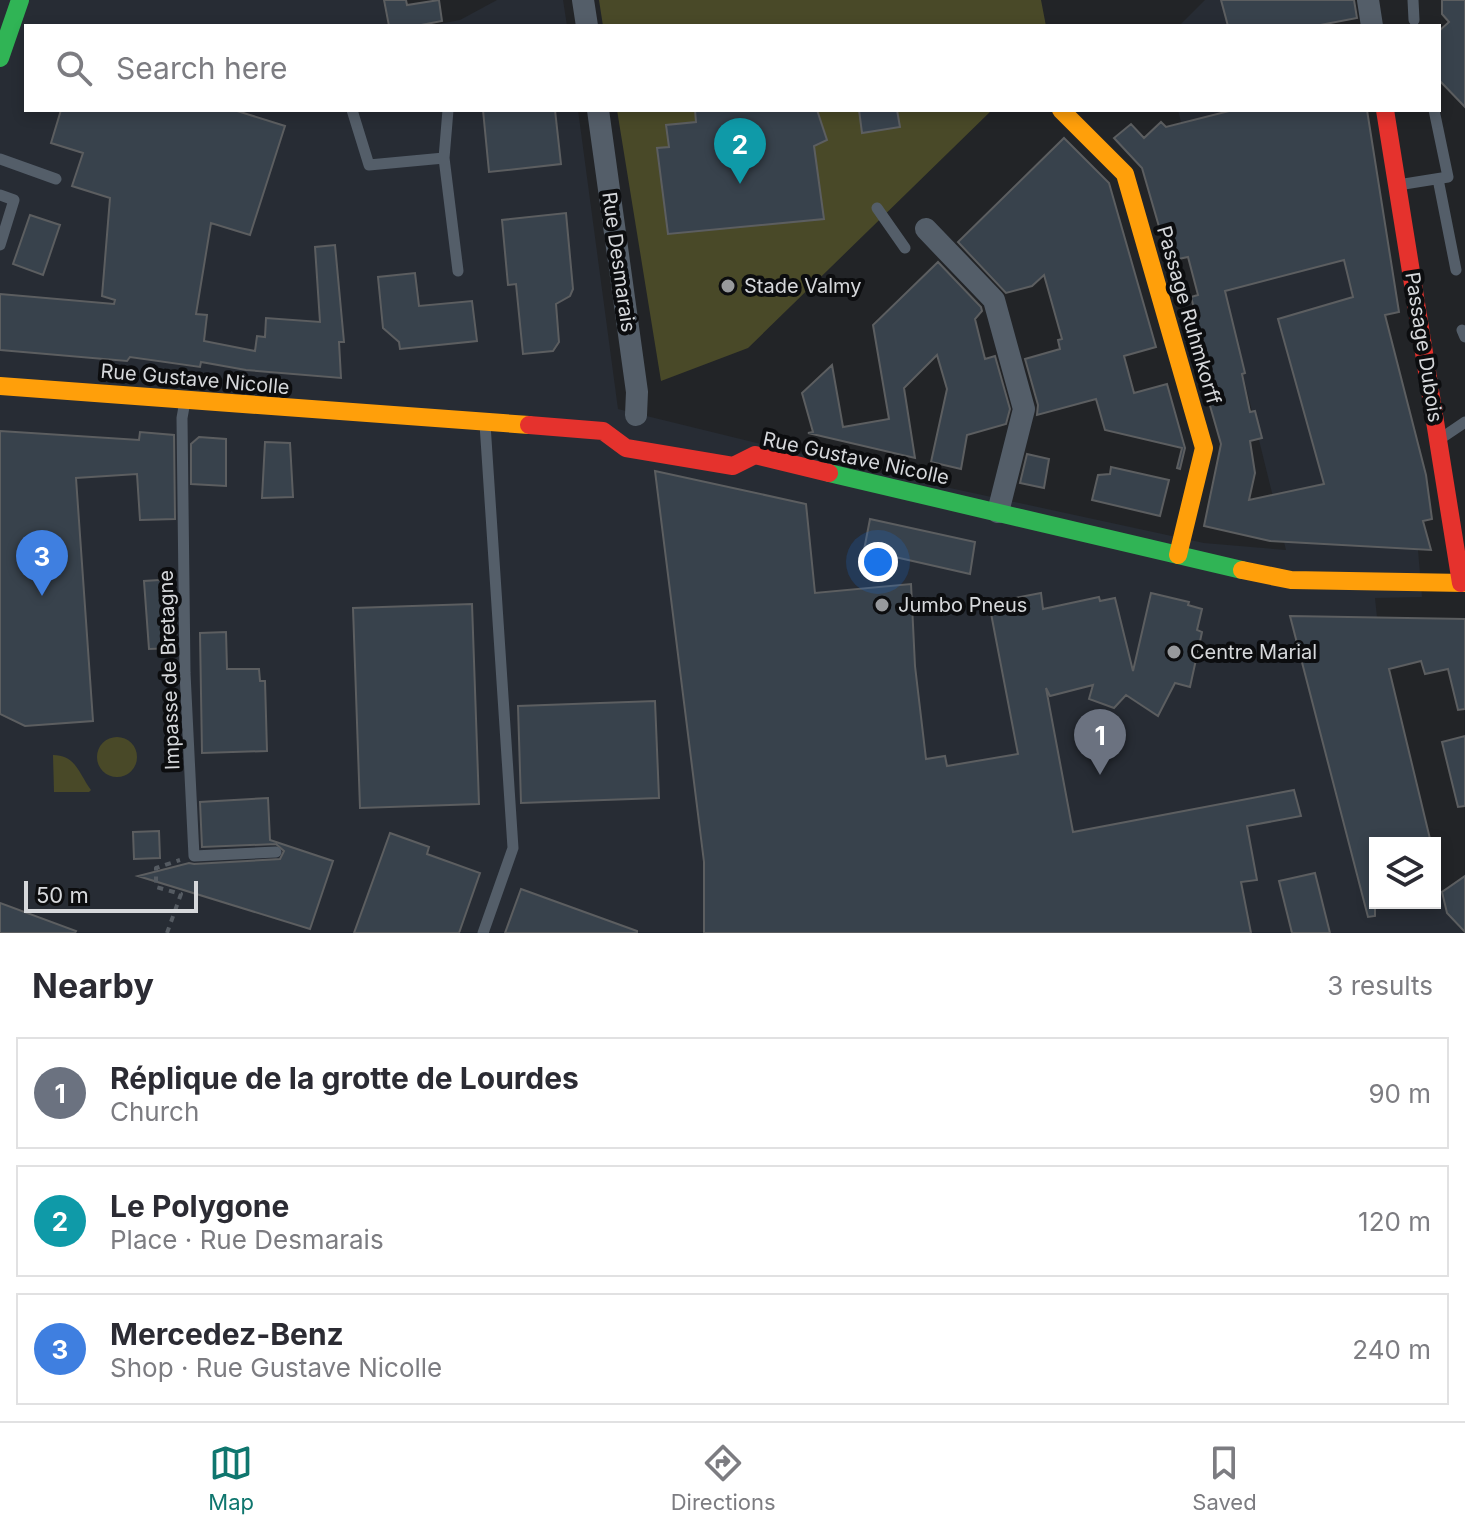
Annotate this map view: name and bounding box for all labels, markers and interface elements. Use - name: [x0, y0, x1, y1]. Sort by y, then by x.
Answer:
- search box: [24, 24, 1441, 112]
- icon: search: [52, 46, 96, 90]
- text: Search here: [116, 50, 288, 86]
- pin: 2: [714, 118, 766, 184]
- street label: Rue Desmarais: [597, 190, 641, 334]
- street label: Passage Ruhmkorff: [1152, 223, 1226, 407]
- street label: Passage Dubois: [1400, 270, 1448, 424]
- place label: Stade Valmy: [744, 274, 862, 298]
- marker: Stade Valmy: [719, 277, 737, 295]
- street label: Rue Gustave Nicolle: [99, 359, 291, 399]
- street label: Rue Gustave Nicolle: [761, 427, 951, 489]
- pin: 3: [16, 530, 68, 596]
- your location: [858, 542, 898, 582]
- street label: Impasse de Bretagne: [154, 570, 184, 770]
- place label: Jumbo Pneus: [898, 593, 1027, 617]
- marker: Jumbo Pneus: [873, 596, 891, 614]
- place label: Centre Marial: [1190, 640, 1317, 664]
- marker: Centre Marial: [1165, 643, 1183, 661]
- pin: 1: [1074, 709, 1126, 775]
- map controls: [1369, 837, 1441, 909]
- button: layers: [1369, 837, 1441, 909]
- scale bar: [24, 877, 198, 913]
- text: 50 m: [36, 882, 89, 908]
- text: Nearby: [32, 965, 154, 1006]
- text: 3 results: [1327, 970, 1433, 1001]
- text: Réplique de la grotte de Lourdes: [110, 1060, 579, 1096]
- text: 1: [54, 1078, 66, 1109]
- text: 90 m: [1368, 1078, 1431, 1109]
- text: Church: [110, 1096, 199, 1127]
- text: Le Polygone: [110, 1188, 289, 1224]
- text: 2: [52, 1206, 68, 1237]
- text: 120 m: [1358, 1206, 1431, 1237]
- text: Place · Rue Desmarais: [110, 1224, 384, 1255]
- text: Mercedez-Benz: [110, 1316, 344, 1352]
- text: 3: [52, 1334, 68, 1365]
- text: 240 m: [1352, 1334, 1431, 1365]
- text: Shop · Rue Gustave Nicolle: [110, 1352, 442, 1383]
- tab: Map: [208, 1441, 254, 1515]
- tab: Directions: [671, 1441, 776, 1515]
- tab: Saved: [1192, 1441, 1257, 1515]

